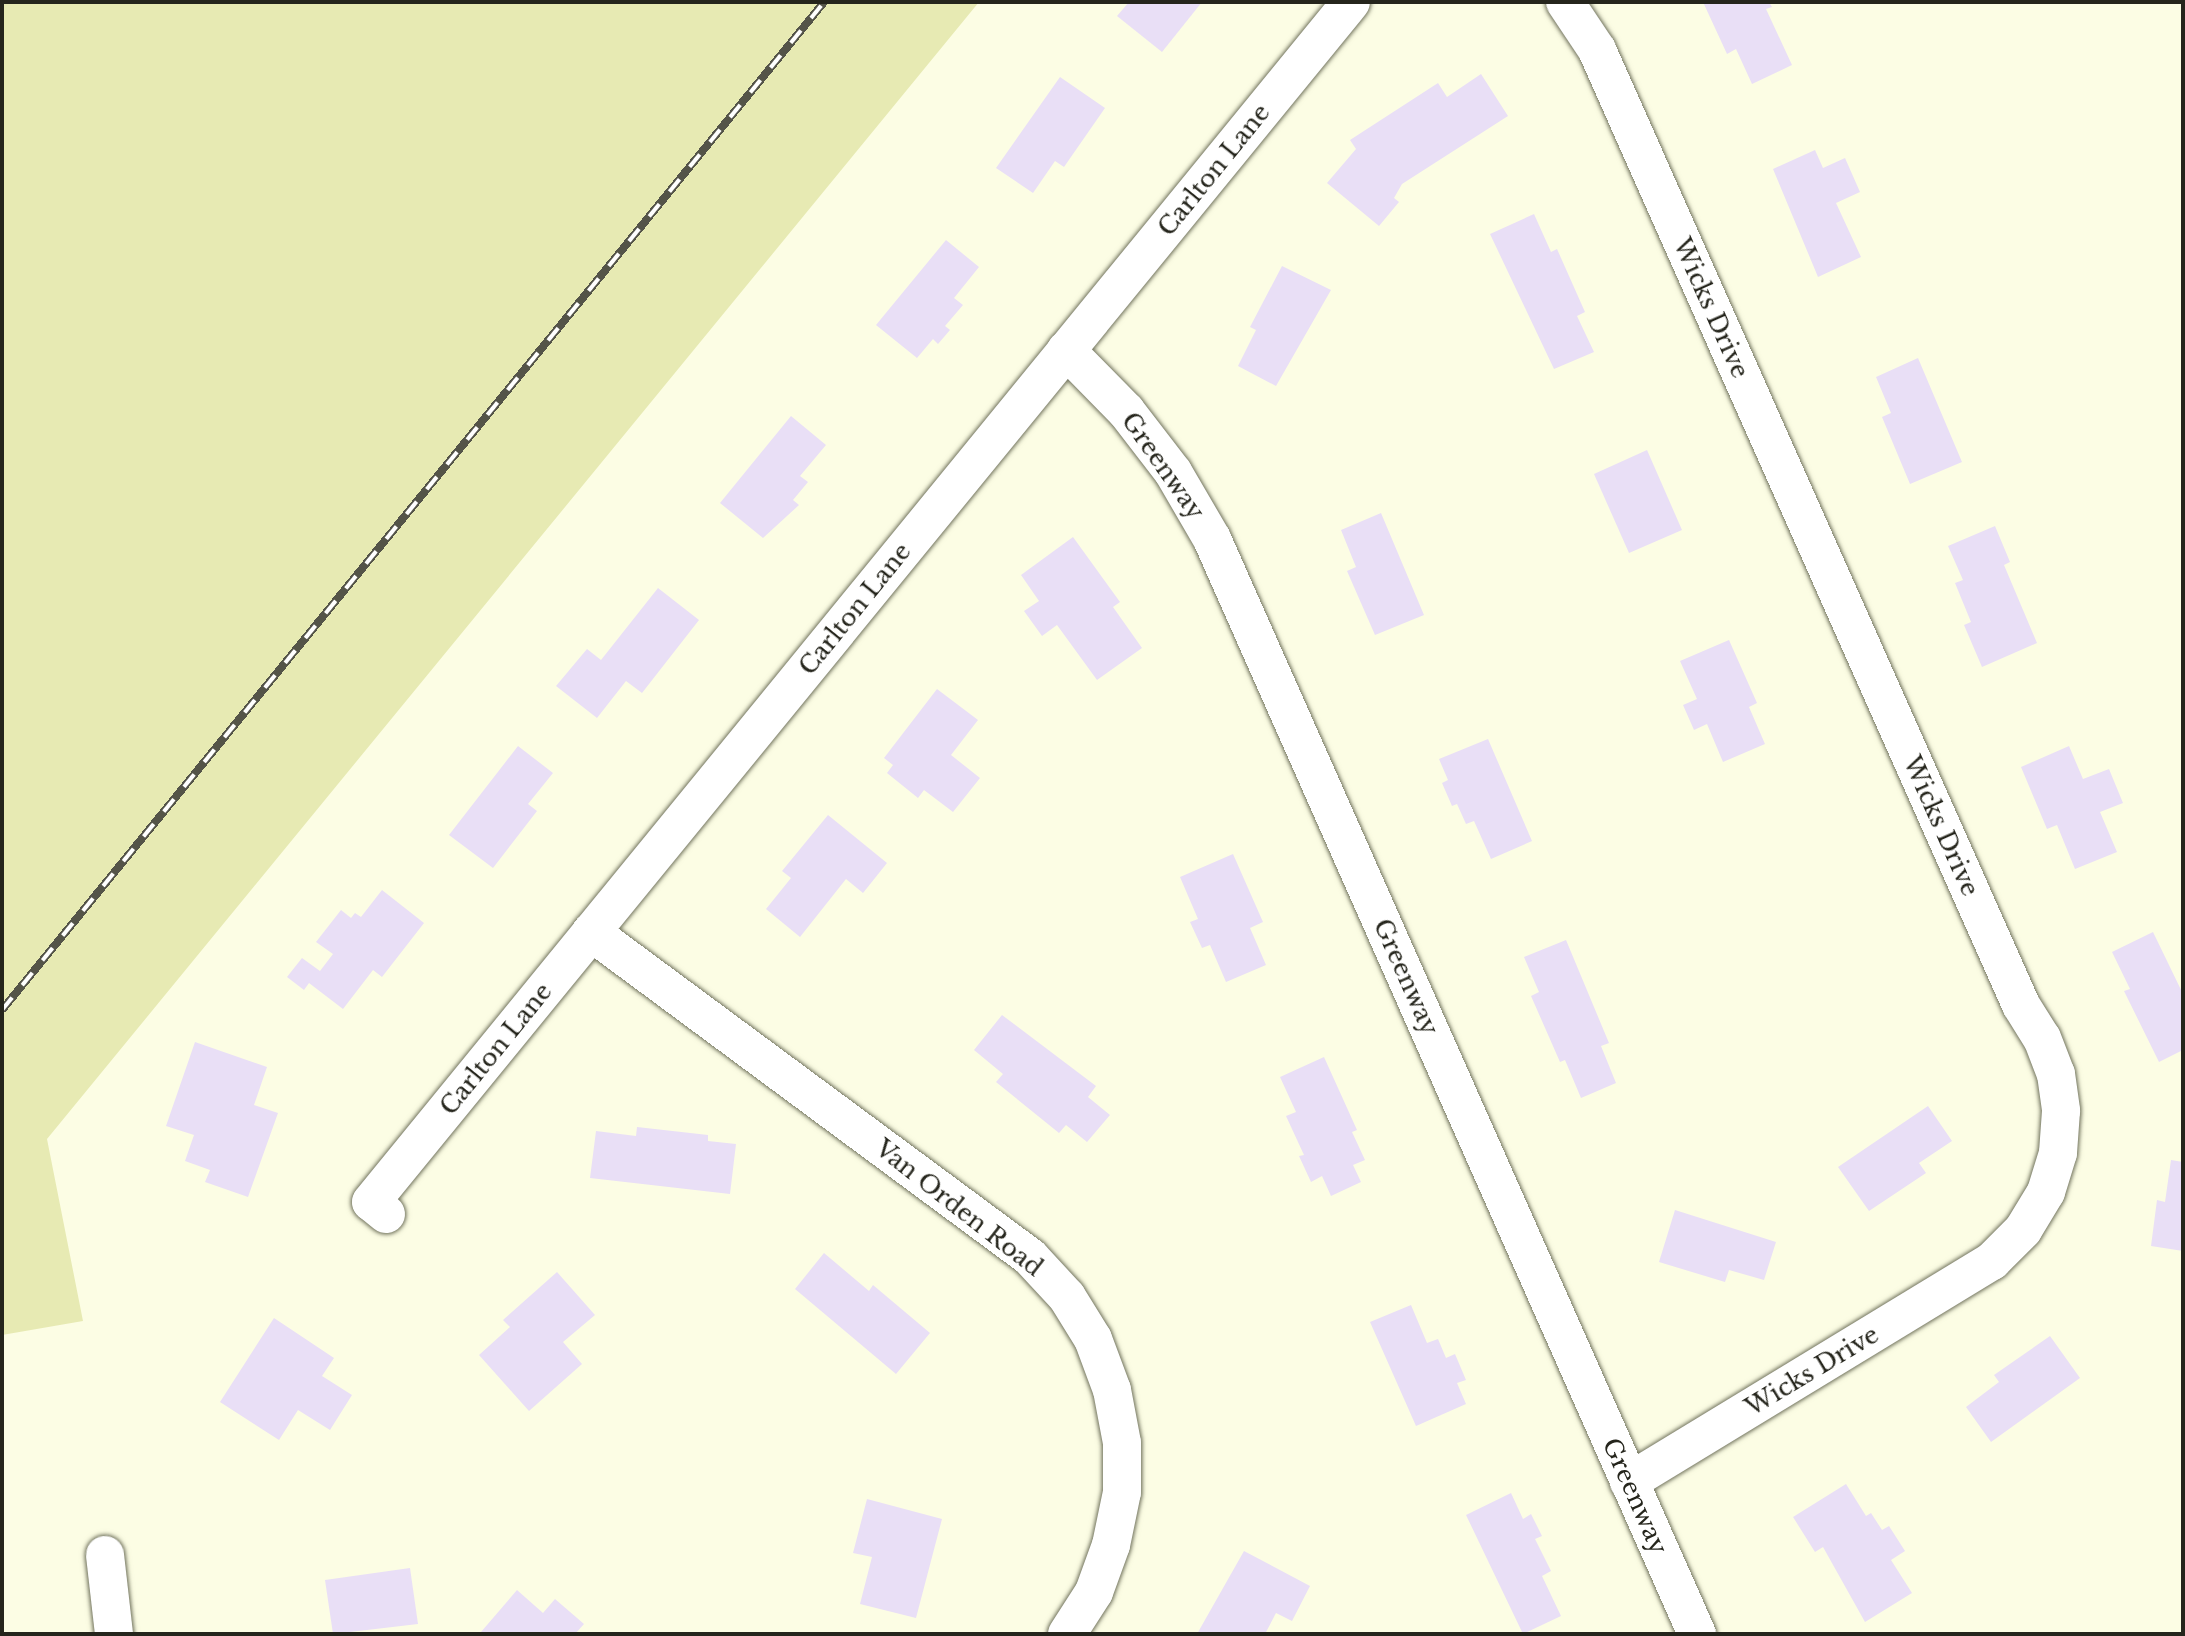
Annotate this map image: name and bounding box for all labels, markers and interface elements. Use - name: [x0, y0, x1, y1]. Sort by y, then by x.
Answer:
- street label: Carlton Lane: [1152, 98, 1276, 242]
- street label: Wicks Drive: [1667, 234, 1755, 382]
- street label: Greenway: [1116, 407, 1210, 525]
- street label: Carlton Lane: [793, 537, 917, 681]
- street label: Wicks Drive: [1897, 752, 1985, 900]
- street label: Greenway: [1368, 915, 1444, 1039]
- street label: Carlton Lane: [434, 977, 558, 1121]
- street label: Van Orden Road: [870, 1134, 1048, 1282]
- street label: Wicks Drive: [1740, 1320, 1884, 1422]
- street label: Greenway: [1597, 1434, 1673, 1558]

